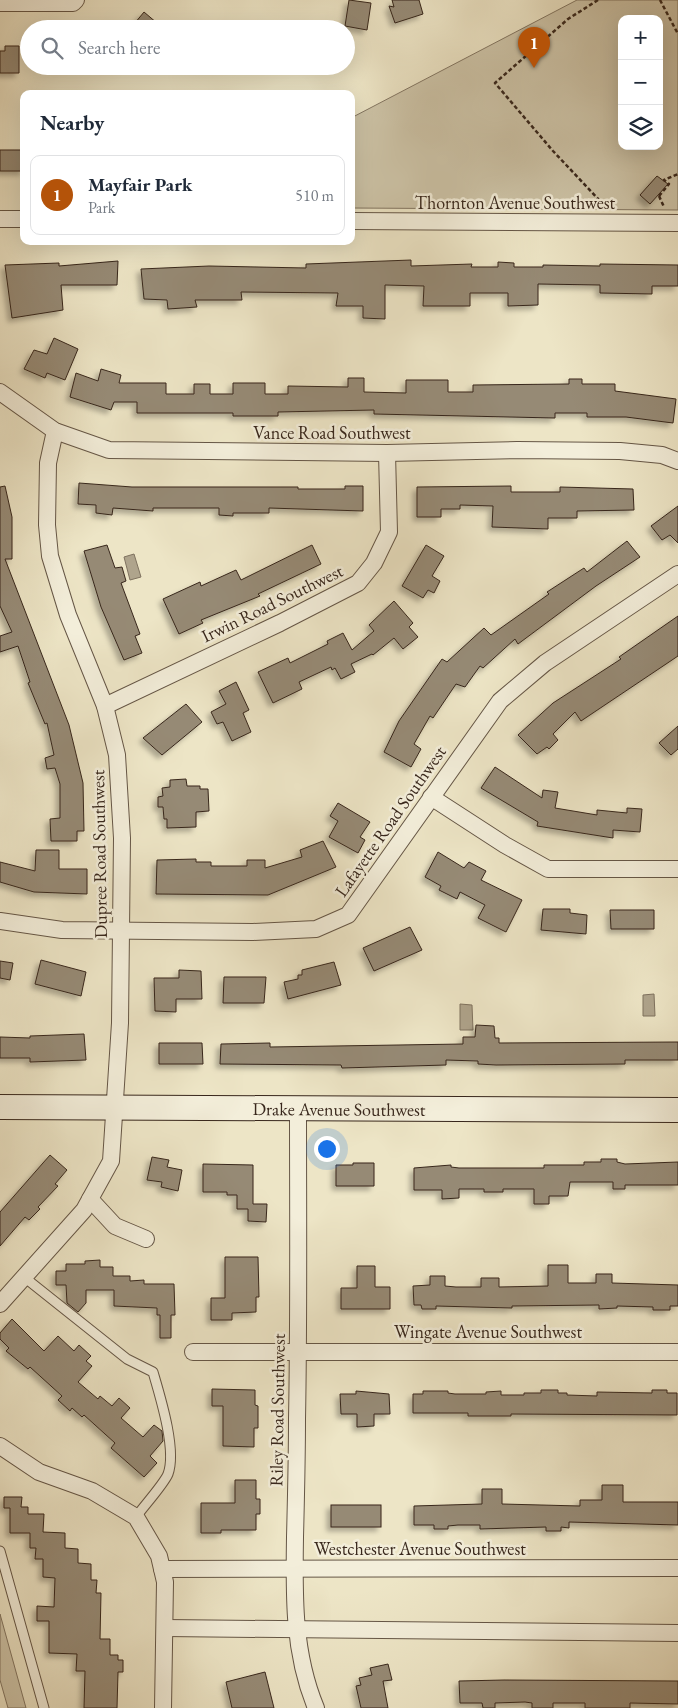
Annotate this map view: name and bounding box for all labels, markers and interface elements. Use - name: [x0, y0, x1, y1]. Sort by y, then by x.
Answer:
- map controls: [618, 15, 663, 150]
- button: +: [618, 15, 663, 60]
- search box: [20, 20, 355, 75]
- pin: 1: [518, 27, 550, 68]
- icon: search: [38, 34, 66, 62]
- text: Search here: [78, 35, 160, 60]
- button: −: [618, 60, 663, 105]
- button: layers: [618, 105, 663, 150]
- text: Nearby: [40, 109, 104, 136]
- text: Mayfair Park: [88, 172, 192, 197]
- text: 1: [53, 185, 61, 206]
- text: 510 m: [295, 185, 334, 206]
- street label: Thornton Avenue Southwest: [415, 191, 615, 214]
- text: Park: [88, 197, 115, 218]
- street label: Vance Road Southwest: [253, 421, 411, 444]
- street label: Irwin Road Southwest: [197, 559, 347, 647]
- street label: Lafayette Road Southwest: [329, 741, 451, 901]
- street label: Dupree Road Southwest: [86, 769, 112, 939]
- street label: Drake Avenue Southwest: [253, 1097, 426, 1120]
- your location: [314, 1136, 340, 1162]
- street label: Wingate Avenue Southwest: [394, 1320, 582, 1343]
- street label: Riley Road Southwest: [264, 1333, 290, 1487]
- street label: Westchester Avenue Southwest: [314, 1537, 526, 1560]

